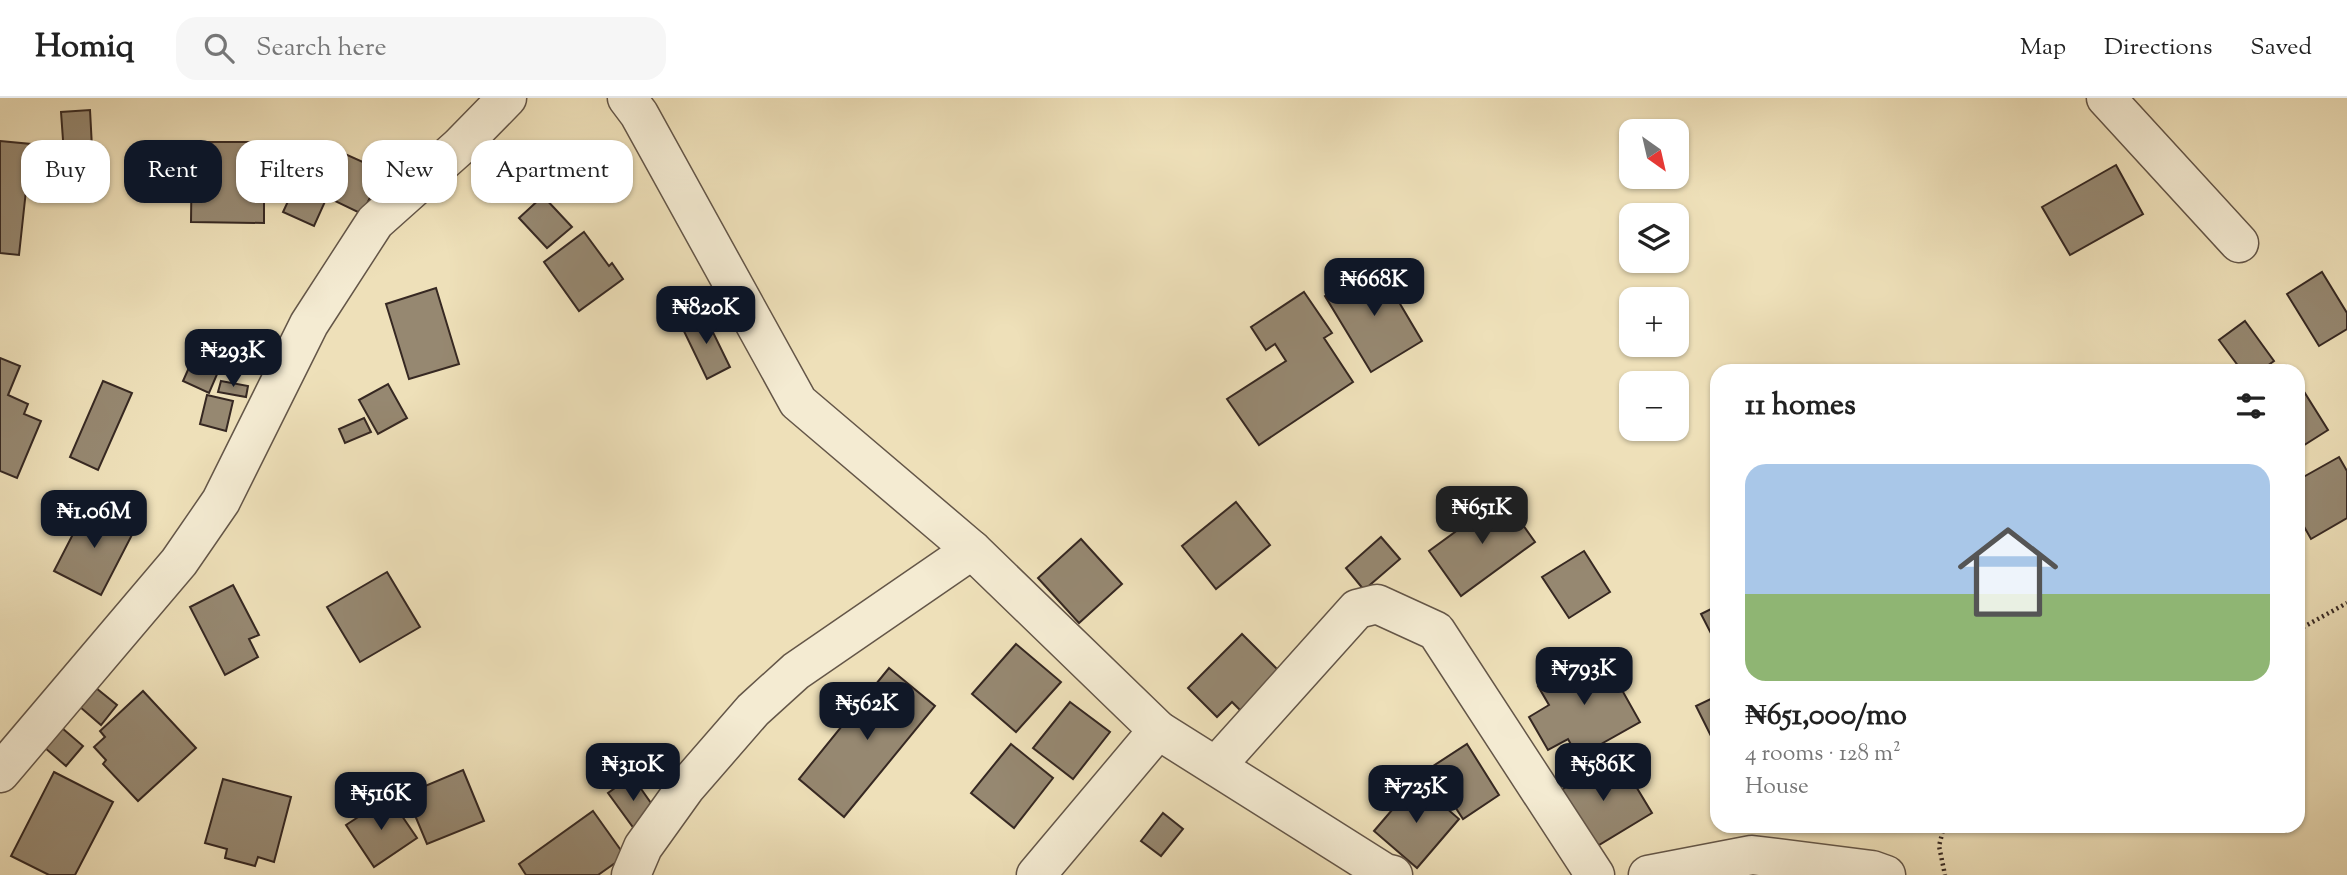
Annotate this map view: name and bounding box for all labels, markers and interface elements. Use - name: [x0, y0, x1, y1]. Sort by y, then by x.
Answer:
- search box: [176, 17, 666, 80]
- text: Homiq: [35, 24, 134, 72]
- icon: search: [200, 29, 238, 67]
- text: Search here: [256, 30, 387, 67]
- text: Map: [2020, 31, 2066, 65]
- text: Directions: [2104, 31, 2212, 65]
- text: Saved: [2250, 31, 2312, 65]
- north arrow: [1619, 119, 1689, 189]
- map controls: [1619, 119, 1689, 441]
- chip: Buy: [21, 140, 110, 203]
- chip: Rent: [124, 140, 222, 203]
- chip: Filters: [236, 140, 348, 203]
- chip: New: [362, 140, 457, 203]
- chip: Apartment: [471, 140, 633, 203]
- button: layers: [1619, 203, 1689, 273]
- pin: ₦668K: [1325, 258, 1423, 318]
- text: ₦668K: [1340, 264, 1408, 297]
- pin: ₦820K: [657, 286, 755, 346]
- button: +: [1619, 287, 1689, 357]
- text: ₦820K: [672, 292, 740, 325]
- pin: ₦293K: [184, 330, 282, 389]
- text: ₦293K: [201, 335, 265, 368]
- button: −: [1619, 371, 1689, 441]
- text: 11 homes: [1745, 385, 1856, 428]
- icon: filters: [2232, 387, 2270, 425]
- pin: ₦651K: [1433, 486, 1531, 546]
- pin: ₦1.06M: [37, 490, 151, 550]
- text: ₦651K: [1452, 492, 1512, 525]
- text: ₦1.06M: [57, 496, 131, 529]
- icon: home: [1945, 509, 2071, 635]
- pin: ₦793K: [1535, 648, 1633, 707]
- text: ₦793K: [1552, 653, 1616, 686]
- pin: ₦562K: [818, 682, 916, 742]
- text: ₦562K: [835, 688, 899, 721]
- text: ₦651,000/mo: [1745, 695, 1907, 738]
- text: 4 rooms · 128 m²: [1745, 738, 1901, 771]
- pin: ₦310K: [584, 744, 682, 803]
- pin: ₦586K: [1554, 744, 1652, 803]
- text: ₦310K: [602, 749, 664, 782]
- text: ₦586K: [1571, 749, 1635, 782]
- pin: ₦725K: [1367, 766, 1465, 825]
- text: ₦725K: [1384, 771, 1448, 804]
- text: House: [1745, 771, 1809, 804]
- pin: ₦516K: [332, 772, 430, 832]
- text: ₦516K: [351, 778, 411, 811]

